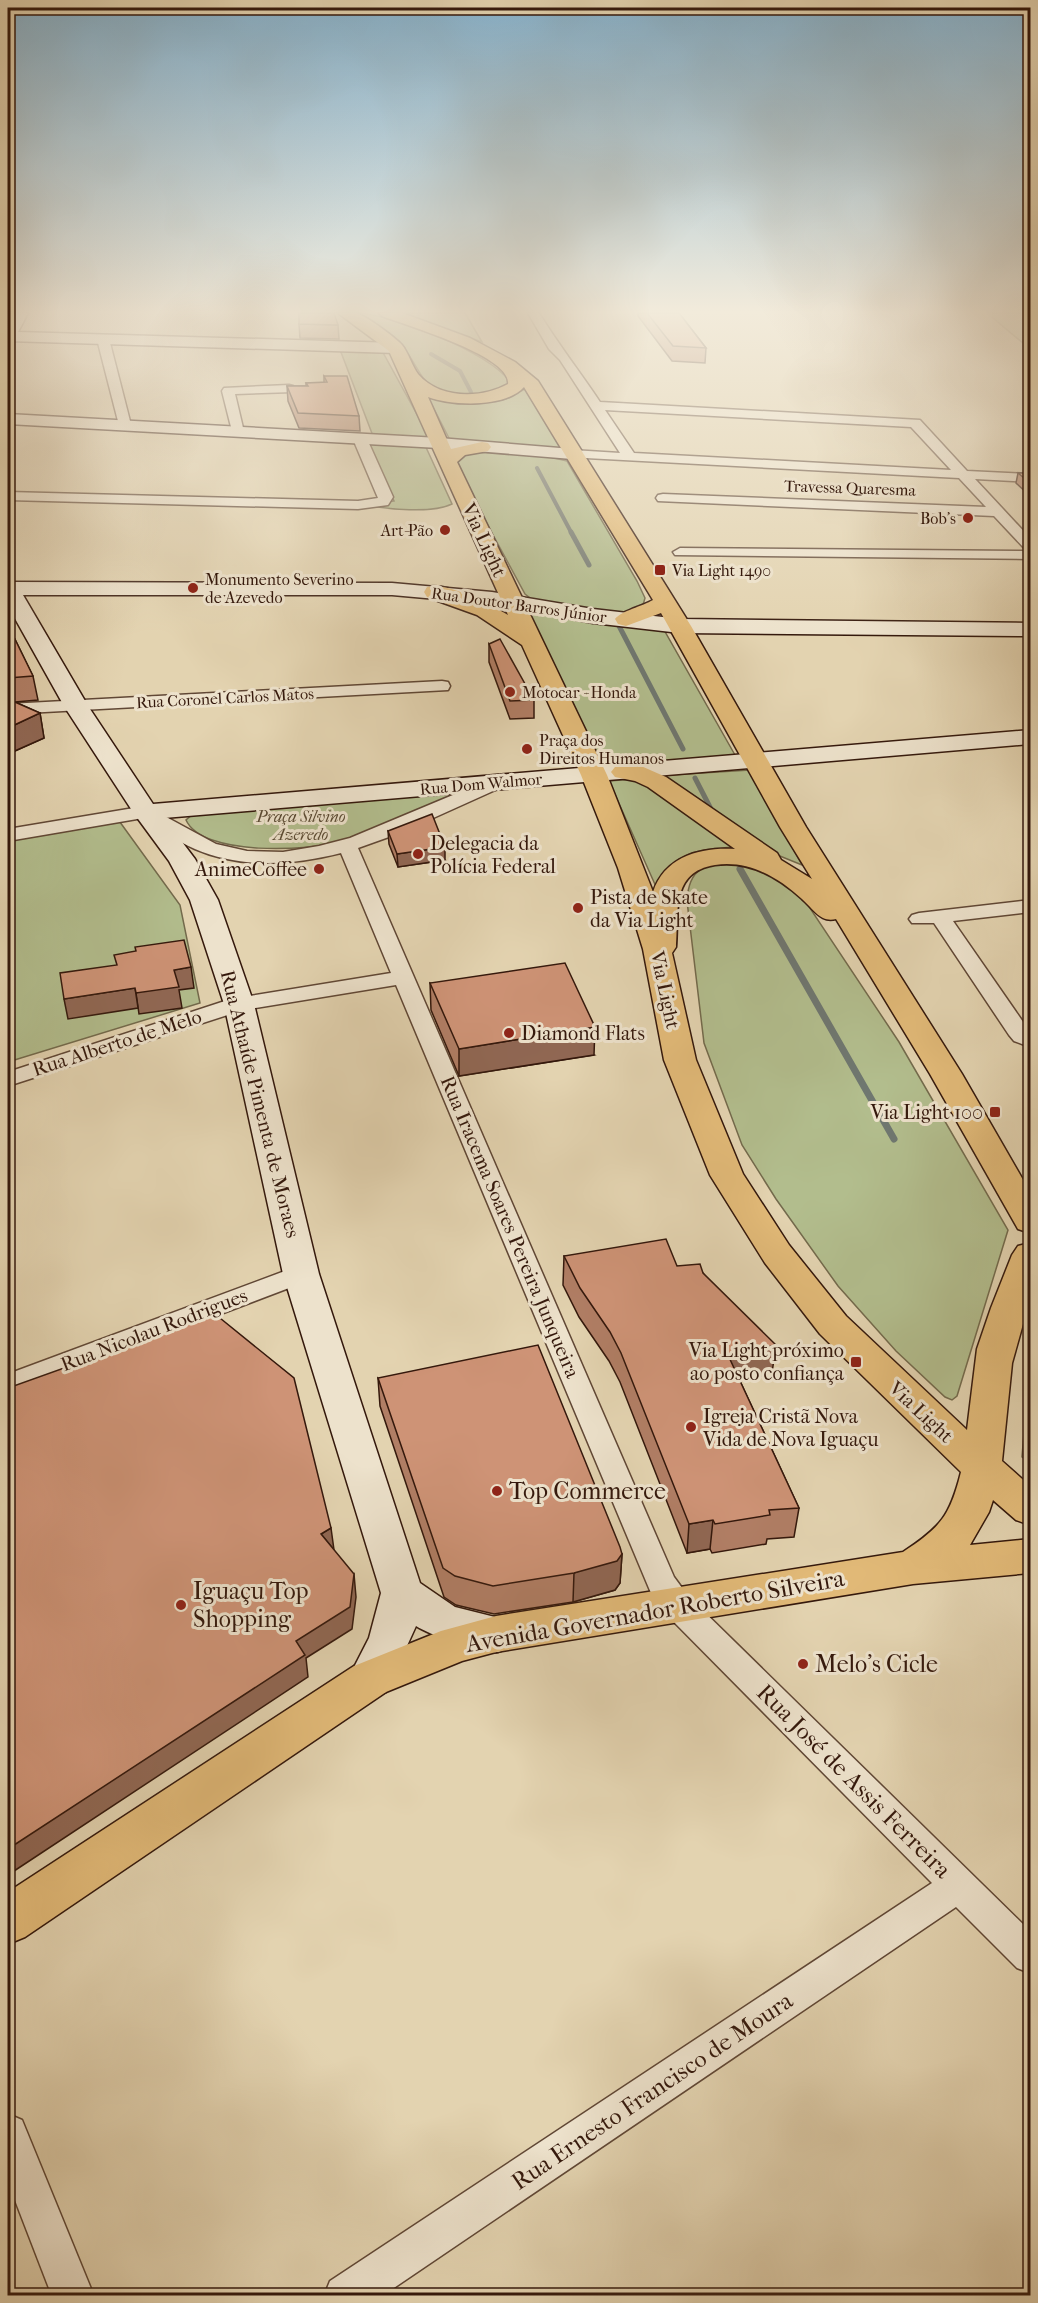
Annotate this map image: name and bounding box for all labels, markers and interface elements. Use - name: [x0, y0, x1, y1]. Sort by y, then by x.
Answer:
- street label: Travessa Quaresma: [784, 476, 917, 500]
- street label: Via Light: [456, 498, 511, 581]
- place label: Bob's: [920, 509, 956, 528]
- marker: Bob's: [961, 511, 975, 525]
- place label: Art-Pão: [380, 521, 433, 540]
- marker: Art-Pão: [438, 523, 452, 537]
- place label: Via Light 1490: [671, 561, 771, 580]
- marker: Via Light 1490: [653, 563, 667, 577]
- place label: Monumento Severino de Azevedo: [205, 570, 354, 607]
- marker: Monumento Severino de Azevedo: [186, 581, 200, 595]
- street label: Rua Doutor Barros Júnior: [430, 583, 608, 627]
- place label: Motocar - Honda: [522, 683, 637, 702]
- street label: Rua Coronel Carlos Matos: [136, 684, 314, 712]
- marker: Motocar - Honda: [503, 685, 517, 699]
- place label: Praça dos Direitos Humanos: [539, 731, 664, 768]
- marker: Praça dos Direitos Humanos: [520, 742, 534, 756]
- street label: Rua Dom Walmor: [419, 769, 543, 799]
- park label: Praça Silvino Azeredo: [256, 807, 346, 844]
- place label: Delegacia da Polícia Federal: [430, 832, 556, 878]
- marker: Delegacia da Polícia Federal: [411, 847, 425, 861]
- place label: AnimeCoffee: [194, 858, 307, 881]
- marker: AnimeCoffee: [312, 862, 326, 876]
- place label: Pista de Skate da Via Light: [590, 886, 708, 932]
- marker: Pista de Skate da Via Light: [571, 901, 585, 915]
- street label: Via Light: [645, 948, 684, 1031]
- street label: Rua Athaíde Pimenta de Moraes: [216, 968, 304, 1240]
- street label: Rua Alberto de Melo: [30, 1005, 204, 1081]
- place label: Diamond Flats: [521, 1022, 645, 1045]
- marker: Diamond Flats: [502, 1026, 516, 1040]
- street label: Rua Iracema Soares Pereira Junqueira: [436, 1072, 585, 1382]
- place label: Via Light 100: [869, 1101, 983, 1124]
- marker: Via Light 100: [988, 1105, 1002, 1119]
- street label: Rua Nicolau Rodrigues: [57, 1284, 251, 1376]
- place label: Via Light próximo ao posto confiança: [688, 1339, 845, 1385]
- marker: Via Light próximo ao posto confiança: [849, 1355, 863, 1369]
- street label: Via Light: [883, 1376, 958, 1447]
- place label: Igreja Cristã Nova Vida de Nova Iguaçu: [702, 1405, 879, 1451]
- marker: Igreja Cristã Nova Vida de Nova Iguaçu: [684, 1420, 698, 1434]
- place label: Top Commerce: [509, 1477, 666, 1505]
- marker: Top Commerce: [490, 1484, 504, 1498]
- street label: Avenida Governador Roberto Silveira: [463, 1564, 847, 1658]
- place label: Iguaçu Top Shopping: [193, 1577, 309, 1633]
- marker: Iguaçu Top Shopping: [174, 1598, 188, 1612]
- place label: Melo's Cicle: [815, 1650, 938, 1678]
- marker: Melo's Cicle: [796, 1657, 810, 1671]
- street label: Rua José de Assis Ferreira: [751, 1678, 958, 1885]
- street label: Rua Ernesto Francisco de Moura: [506, 1986, 799, 2196]

